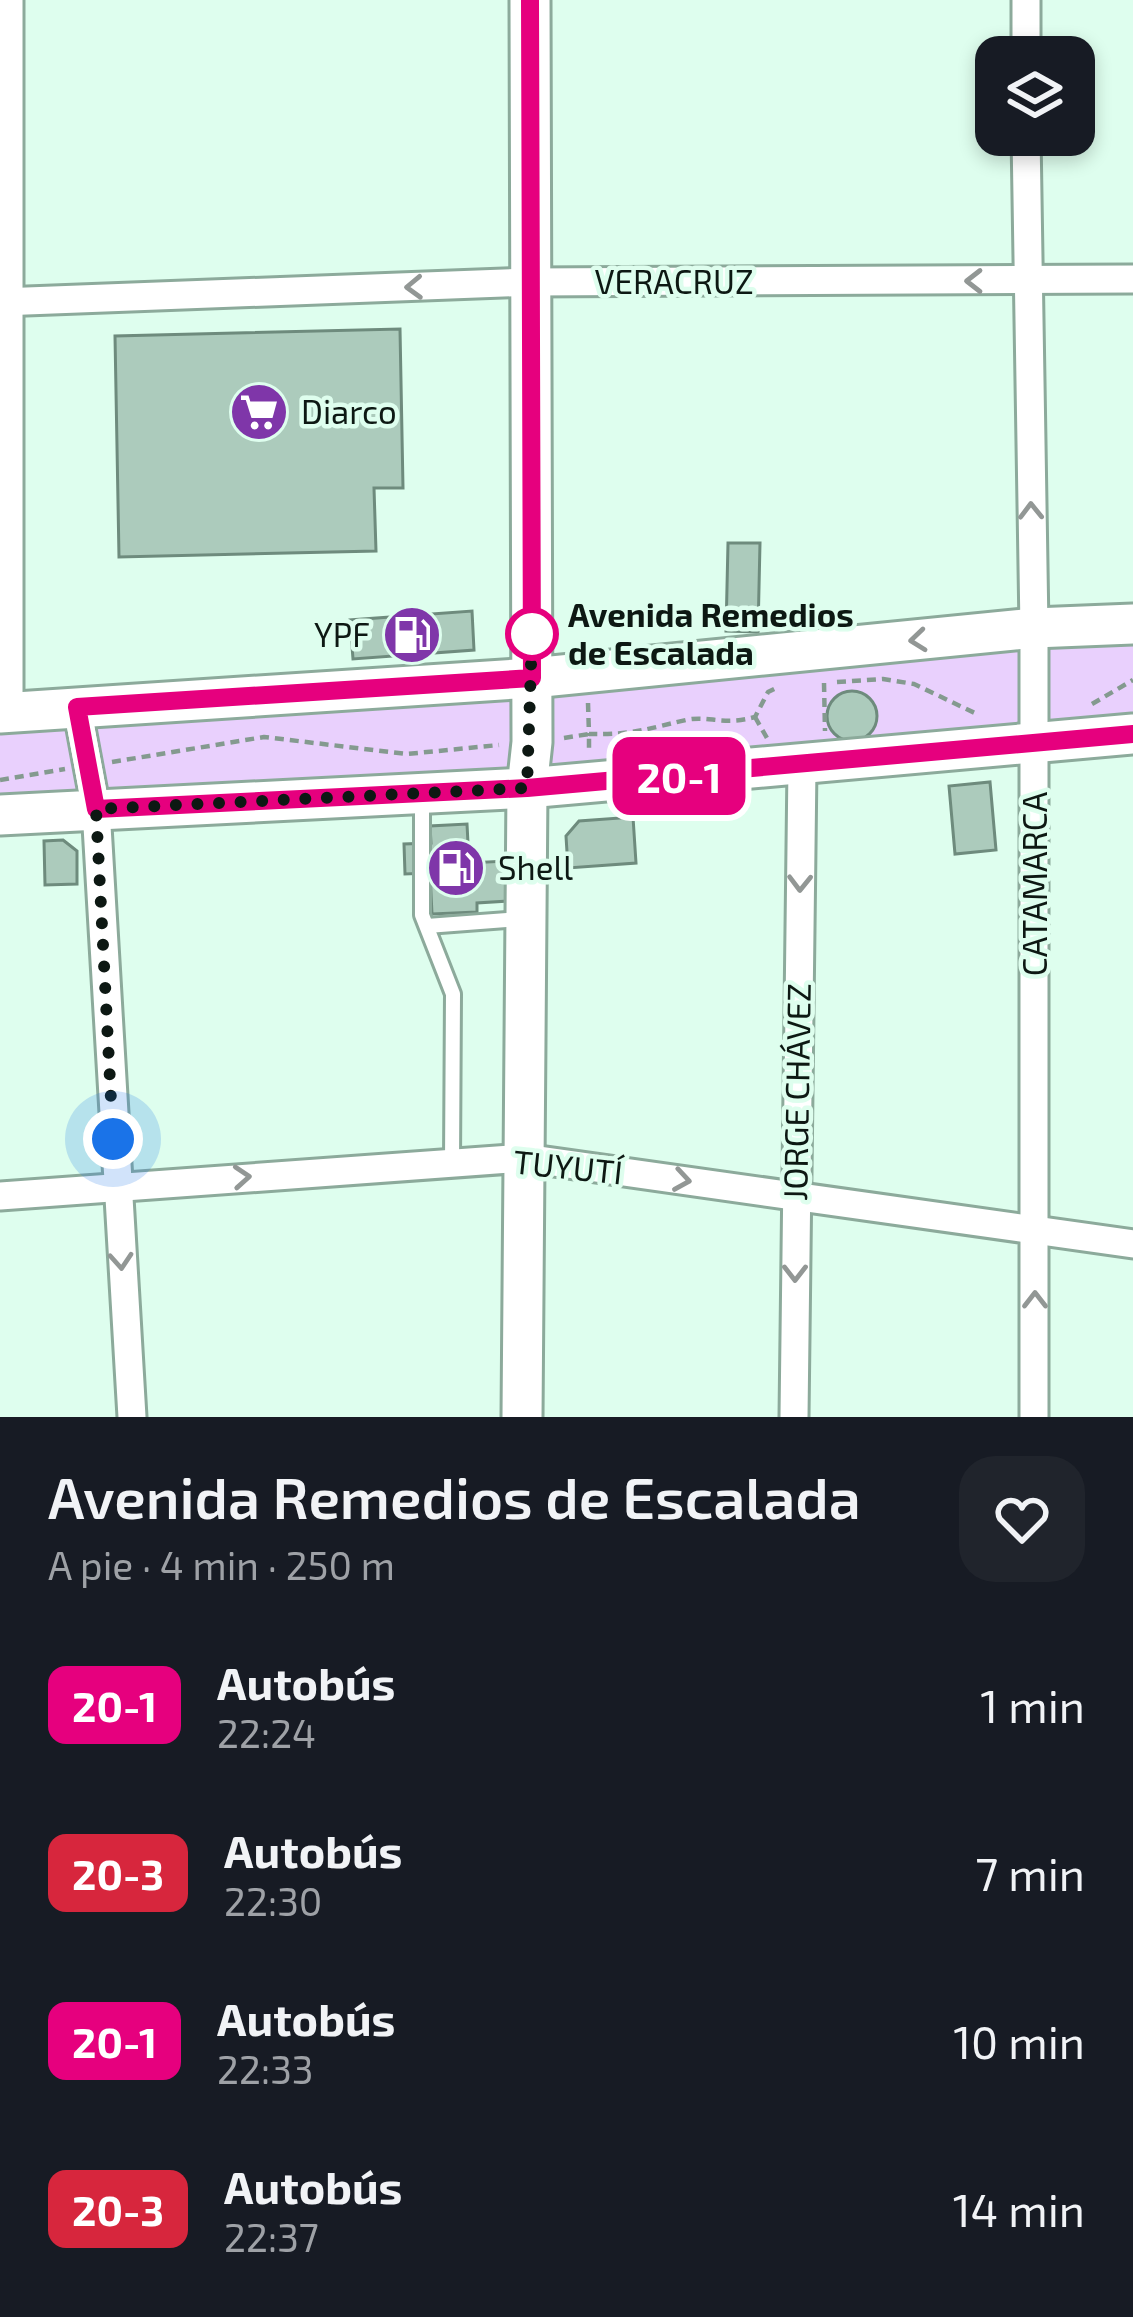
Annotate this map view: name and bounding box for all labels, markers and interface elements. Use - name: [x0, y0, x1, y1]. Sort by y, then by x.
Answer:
- map controls: [975, 36, 1095, 156]
- button: layers: [975, 36, 1095, 156]
- street label: VERACRUZ: [594, 261, 754, 301]
- one-way arrow: [964, 267, 983, 293]
- one-way arrow: [404, 273, 423, 299]
- supermarket icon: Diarco: [228, 381, 290, 443]
- place label: Diarco: [301, 391, 397, 431]
- one-way arrow: [1019, 501, 1045, 520]
- place label: Avenida Remedios de Escalada: [568, 594, 854, 672]
- fuel station icon: YPF: [381, 604, 443, 666]
- marker: Avenida Remedios de Escalada: [507, 609, 557, 659]
- place label: YPF: [314, 614, 370, 654]
- one-way arrow: [908, 627, 927, 652]
- line badge: 20-1: [595, 737, 763, 815]
- text: 20-1: [636, 751, 722, 801]
- street label: CATAMARCA: [1014, 791, 1054, 976]
- fuel station icon: Shell: [425, 837, 487, 899]
- place label: Shell: [498, 847, 573, 887]
- one-way arrow: [788, 874, 814, 893]
- street label: JORGE CHÁVEZ: [774, 983, 818, 1201]
- your location: [83, 1109, 143, 1169]
- street label: TUYUTÍ: [511, 1140, 626, 1192]
- one-way arrow: [233, 1165, 252, 1191]
- one-way arrow: [673, 1166, 692, 1192]
- one-way arrow: [108, 1252, 134, 1271]
- one-way arrow: [782, 1265, 808, 1283]
- one-way arrow: [1022, 1290, 1048, 1308]
- button: heart: [959, 1456, 1085, 1582]
- text: Avenida Remedios de Escalada: [48, 1462, 861, 1530]
- text: A pie · 4 min · 250 m: [48, 1541, 395, 1588]
- text: Autobús: [217, 1655, 395, 1709]
- text: 1 min: [980, 1678, 1085, 1732]
- text: 20-1: [72, 1680, 157, 1730]
- text: 22:24: [217, 1709, 316, 1756]
- text: Autobús: [224, 1823, 403, 1877]
- text: 7 min: [975, 1846, 1085, 1900]
- text: 20-3: [72, 1848, 164, 1898]
- text: 22:30: [224, 1877, 322, 1924]
- text: Autobús: [217, 1991, 395, 2045]
- text: 10 min: [953, 2014, 1085, 2068]
- text: 20-1: [72, 2016, 157, 2066]
- text: 22:33: [217, 2045, 314, 2092]
- text: Autobús: [224, 2159, 403, 2213]
- text: 14 min: [953, 2182, 1085, 2236]
- text: 20-3: [72, 2184, 164, 2234]
- text: 22:37: [224, 2213, 319, 2260]

